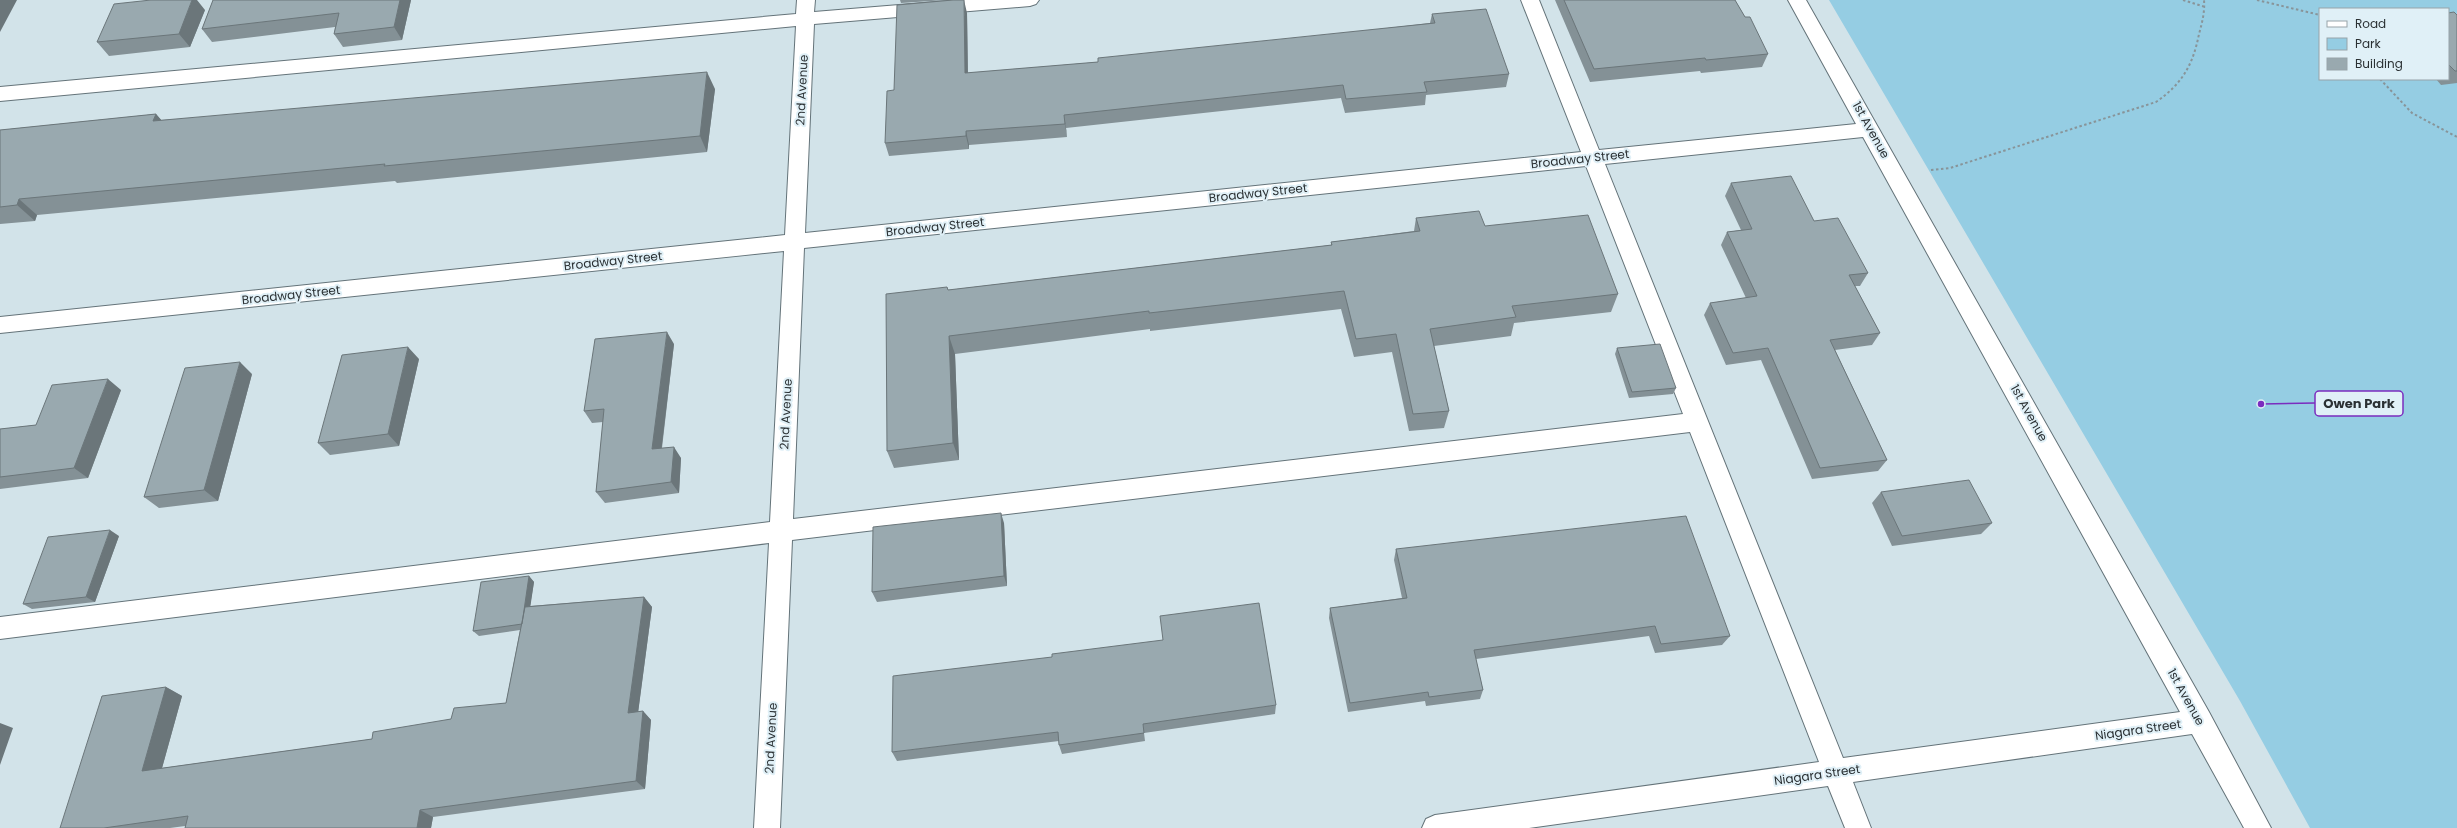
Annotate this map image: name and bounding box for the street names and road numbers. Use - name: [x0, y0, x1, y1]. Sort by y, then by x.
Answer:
- street label: 2nd Avenue: [791, 54, 812, 126]
- street label: 1st Avenue: [1849, 98, 1894, 161]
- street label: Broadway Street: [1530, 145, 1630, 172]
- street label: Broadway Street: [1208, 179, 1308, 206]
- street label: Broadway Street: [885, 213, 985, 240]
- street label: Broadway Street: [563, 247, 663, 274]
- street label: Broadway Street: [241, 281, 341, 308]
- street label: 2nd Avenue: [775, 378, 796, 450]
- street label: 1st Avenue: [2007, 381, 2052, 444]
- street label: 1st Avenue: [2164, 665, 2209, 728]
- street label: 2nd Avenue: [760, 702, 781, 774]
- street label: Niagara Street: [2094, 715, 2182, 744]
- street label: Niagara Street: [1773, 760, 1861, 789]

